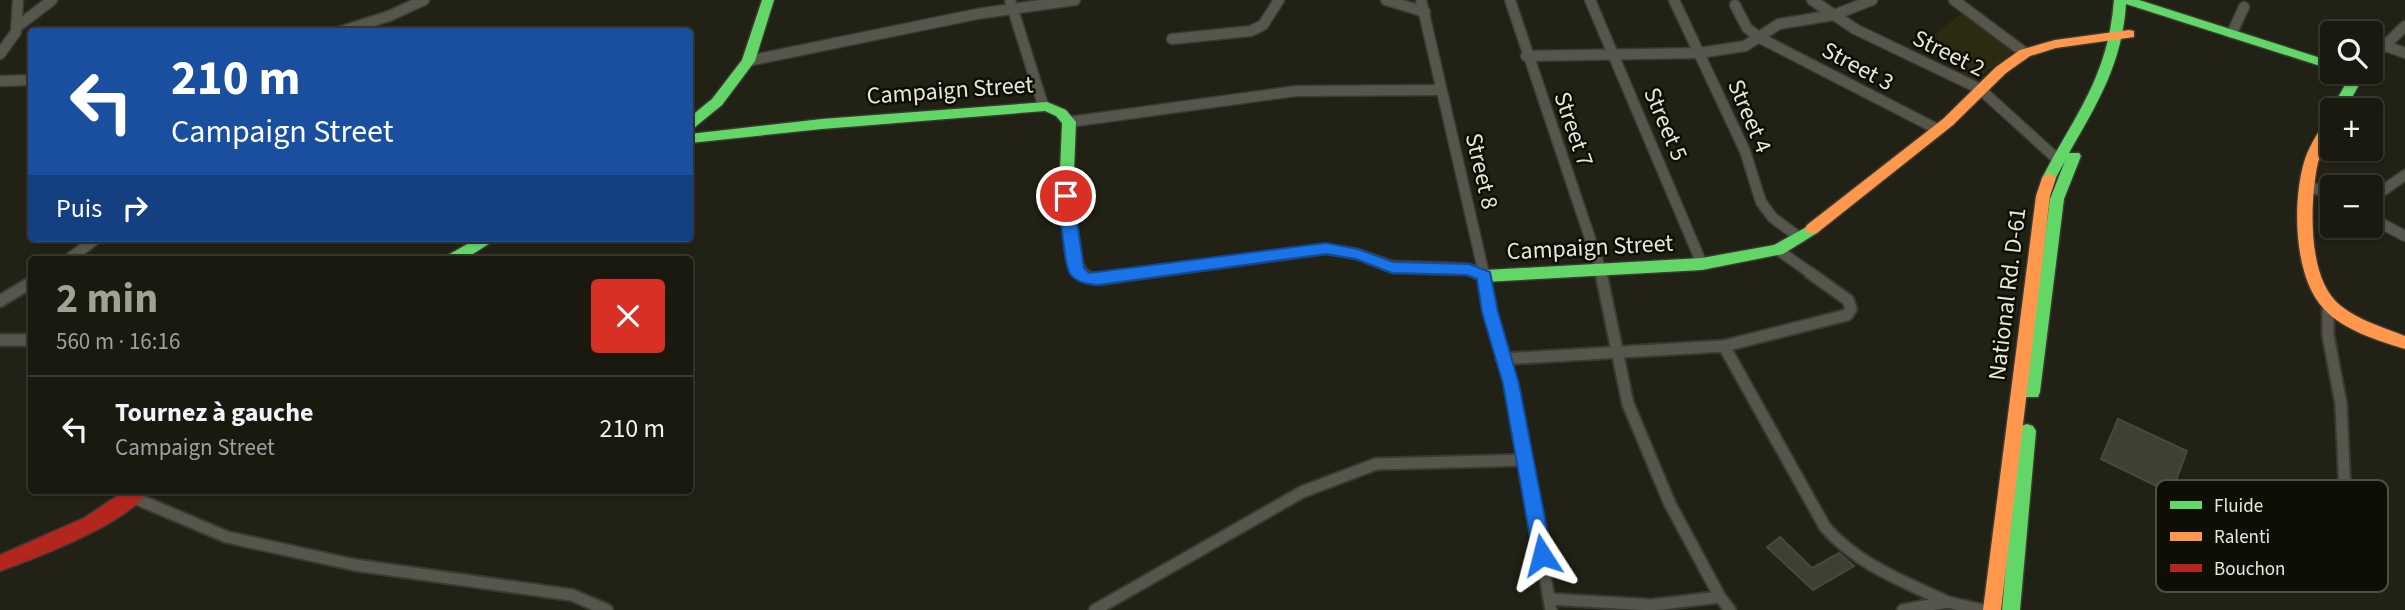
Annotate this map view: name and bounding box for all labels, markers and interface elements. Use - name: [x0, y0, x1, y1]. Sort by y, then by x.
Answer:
- street label: Street 2: [1907, 21, 1991, 86]
- map controls: [2320, 21, 2383, 238]
- button: search: [2320, 21, 2383, 84]
- street label: Street 3: [1816, 33, 1900, 100]
- text: 210 m: [171, 44, 300, 114]
- icon: left: [56, 56, 147, 147]
- street label: Campaign Street: [866, 67, 1034, 114]
- street label: Street 4: [1718, 74, 1781, 158]
- street label: Street 5: [1634, 82, 1697, 166]
- street label: Street 7: [1544, 87, 1603, 171]
- button: +: [2320, 98, 2383, 161]
- text: Campaign Street: [171, 109, 393, 155]
- street label: Street 8: [1456, 130, 1507, 212]
- pin: [1036, 166, 1096, 226]
- button: −: [2320, 175, 2383, 238]
- icon: arrive: [1047, 177, 1085, 215]
- icon: right: [116, 189, 154, 227]
- text: Puis: [56, 190, 102, 227]
- street label: National Rd. D-61: [1980, 206, 2035, 383]
- street label: Campaign Street: [1506, 226, 1674, 269]
- text: 2 min: [56, 269, 158, 329]
- button: close: [591, 279, 665, 353]
- text: 560 m · 16:16: [56, 325, 180, 358]
- text: Tournez à gauche: [115, 394, 314, 431]
- icon: left: [56, 410, 94, 448]
- text: 210 m: [599, 410, 665, 447]
- text: Campaign Street: [115, 431, 275, 464]
- legend: [2156, 480, 2388, 592]
- text: Fluide: [2214, 493, 2263, 520]
- position arrow: [1505, 518, 1579, 592]
- text: Ralenti: [2214, 524, 2270, 551]
- text: Bouchon: [2214, 556, 2286, 583]

